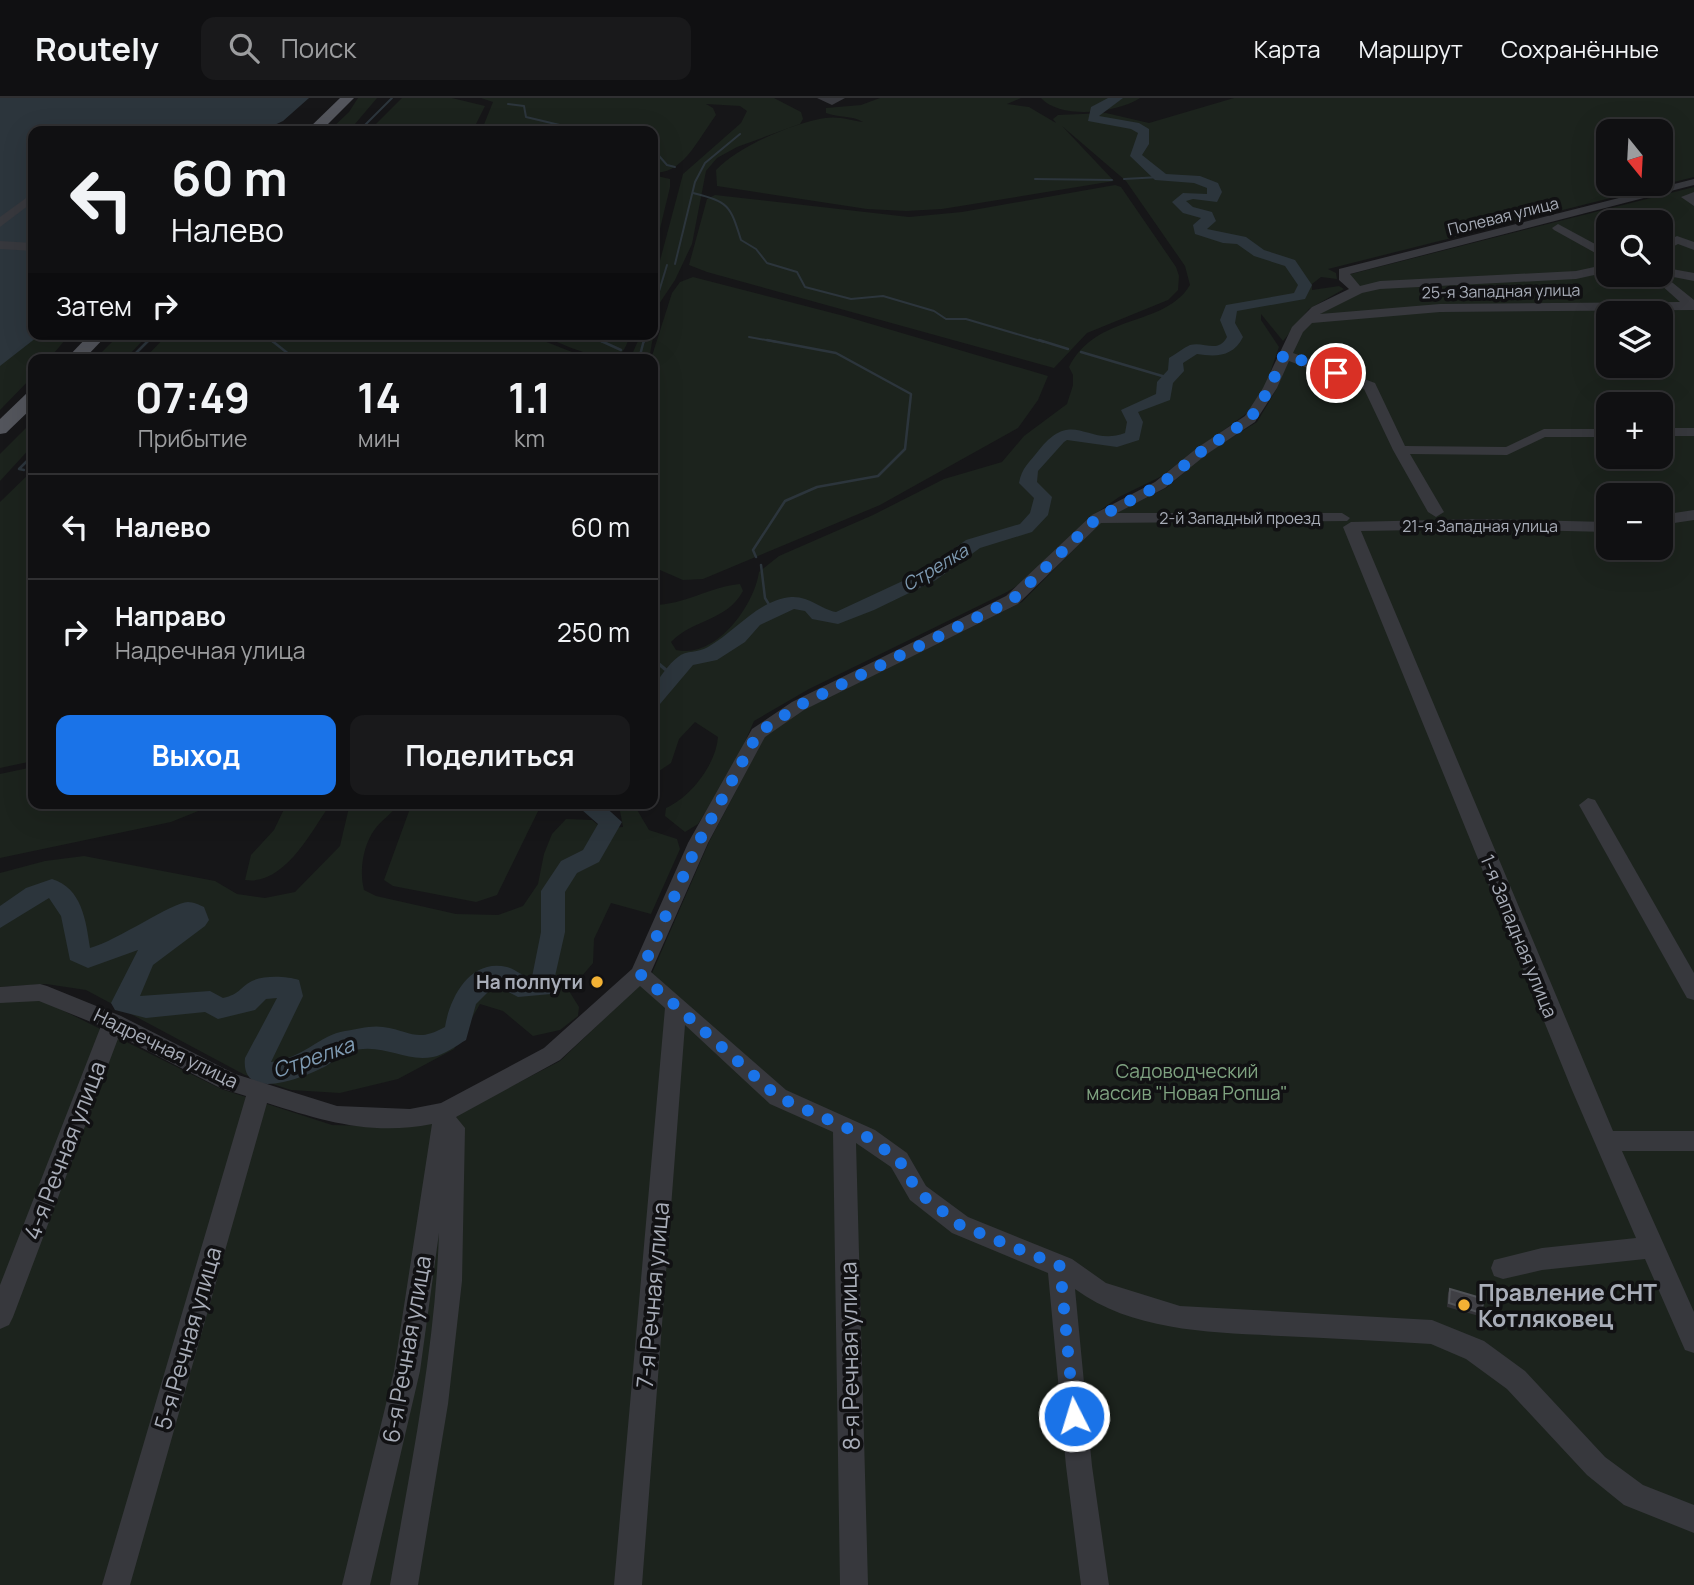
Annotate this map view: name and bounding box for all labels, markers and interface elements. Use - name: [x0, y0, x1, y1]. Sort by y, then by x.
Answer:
- search box: [201, 17, 691, 80]
- text: Routely: [35, 26, 159, 71]
- icon: search: [225, 29, 263, 67]
- text: Поиск: [281, 30, 356, 66]
- text: Карта: [1254, 32, 1321, 65]
- text: Маршрут: [1359, 32, 1463, 65]
- text: Сохранённые: [1501, 32, 1659, 65]
- north arrow: [1596, 119, 1673, 196]
- map controls: [1596, 119, 1673, 560]
- text: 60 m: [171, 144, 288, 211]
- icon: left: [56, 154, 147, 245]
- street label: Полевая улица: [1445, 192, 1561, 240]
- text: Налево: [171, 208, 284, 252]
- button: search: [1596, 210, 1673, 287]
- street label: 25-я Западная улица: [1421, 279, 1581, 303]
- icon: right: [146, 287, 184, 325]
- text: Затем: [56, 288, 132, 324]
- button: layers: [1596, 301, 1673, 378]
- pin: [1306, 343, 1366, 403]
- icon: arrive: [1317, 354, 1355, 392]
- text: 07:49: [135, 368, 250, 426]
- text: 14: [357, 368, 401, 426]
- text: 1.1: [508, 368, 551, 426]
- button: +: [1596, 392, 1673, 469]
- text: Прибытие: [138, 422, 247, 454]
- text: мин: [358, 422, 400, 454]
- text: km: [514, 422, 545, 454]
- button: −: [1596, 483, 1673, 560]
- street label: 2-й Западный проезд: [1159, 507, 1321, 529]
- icon: left: [56, 508, 94, 546]
- text: Налево: [115, 509, 211, 545]
- text: 60 m: [571, 509, 630, 545]
- street label: 21-я Западная улица: [1402, 515, 1558, 537]
- water label: Стрелка: [898, 538, 973, 596]
- text: Направо: [115, 598, 226, 634]
- icon: right: [56, 613, 94, 651]
- text: 250 m: [557, 614, 630, 650]
- text: Надречная улица: [115, 634, 306, 666]
- button: Выход: [56, 715, 336, 795]
- button: Поделиться: [350, 715, 630, 795]
- street label: 1-я Западная улица: [1474, 850, 1564, 1022]
- place label: На полпути: [476, 969, 583, 995]
- marker: На полпути: [589, 974, 605, 990]
- street label: Надречная улица: [90, 1002, 242, 1094]
- water label: Стрелка: [268, 1030, 359, 1084]
- street label: 4-я Речная улица: [15, 1056, 113, 1244]
- park label: Садоводческий массив "Новая Ропша": [1086, 1058, 1288, 1106]
- street label: 7-я Речная улица: [628, 1201, 676, 1389]
- street label: 5-я Речная улица: [146, 1243, 228, 1433]
- street label: 6-я Речная улица: [374, 1253, 438, 1445]
- street label: 8-я Речная улица: [831, 1261, 867, 1451]
- place label: Правление СНТ Котляковец: [1478, 1276, 1657, 1334]
- marker: Правление СНТ Котляковец: [1456, 1297, 1472, 1313]
- position arrow: [1037, 1379, 1111, 1453]

